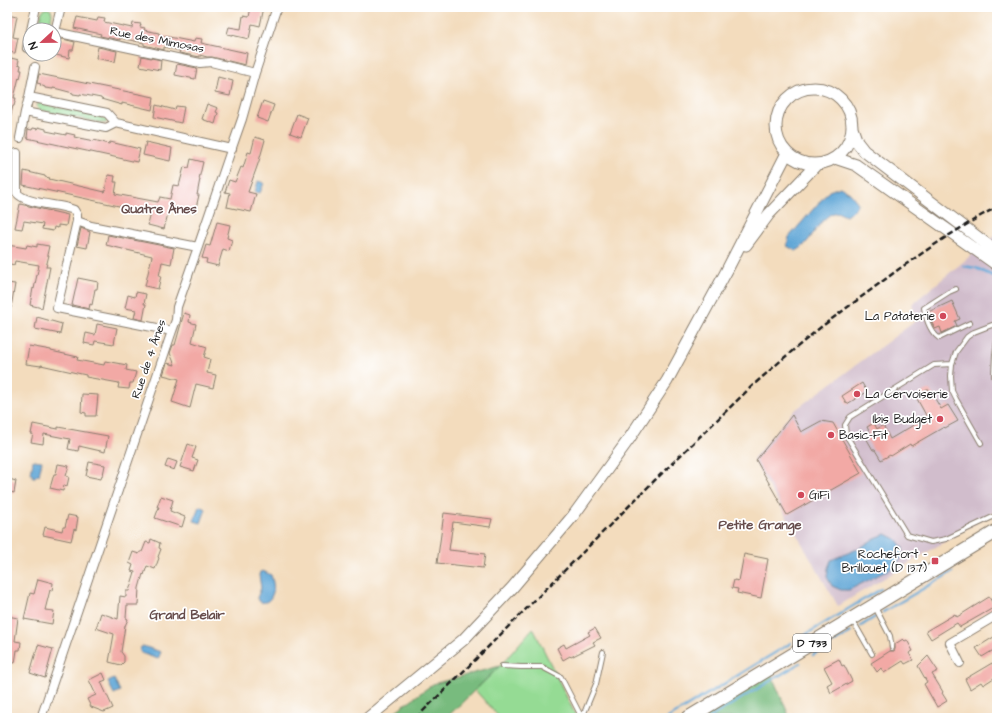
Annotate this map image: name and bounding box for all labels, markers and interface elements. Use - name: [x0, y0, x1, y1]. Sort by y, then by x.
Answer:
- north arrow: [22, 22, 62, 62]
- street label: Rue des Mimosas: [109, 23, 205, 57]
- text: N: [25, 39, 41, 52]
- district label: Quatre Ânes: [121, 200, 197, 218]
- place label: La Pataterie: [865, 308, 935, 325]
- marker: La Pataterie: [938, 311, 948, 321]
- street label: Rue de 4 Ânes: [128, 317, 170, 401]
- place label: La Cervoiserie: [865, 386, 949, 403]
- marker: La Cervoiserie: [852, 389, 862, 399]
- place label: Ibis Budget: [872, 411, 932, 429]
- marker: Ibis Budget: [935, 414, 945, 424]
- place label: Basic-Fit: [839, 427, 888, 444]
- marker: Basic-Fit: [826, 430, 836, 440]
- place label: GiFi: [809, 487, 829, 504]
- marker: GiFi: [796, 490, 806, 500]
- district label: Petite Grange: [718, 516, 802, 536]
- place label: Rochefort - Brillouet (D 137): [842, 546, 927, 577]
- marker: Rochefort - Brillouet (D 137): [930, 556, 940, 566]
- district label: Grand Belair: [149, 606, 225, 624]
- road number: D 733: [793, 634, 831, 652]

